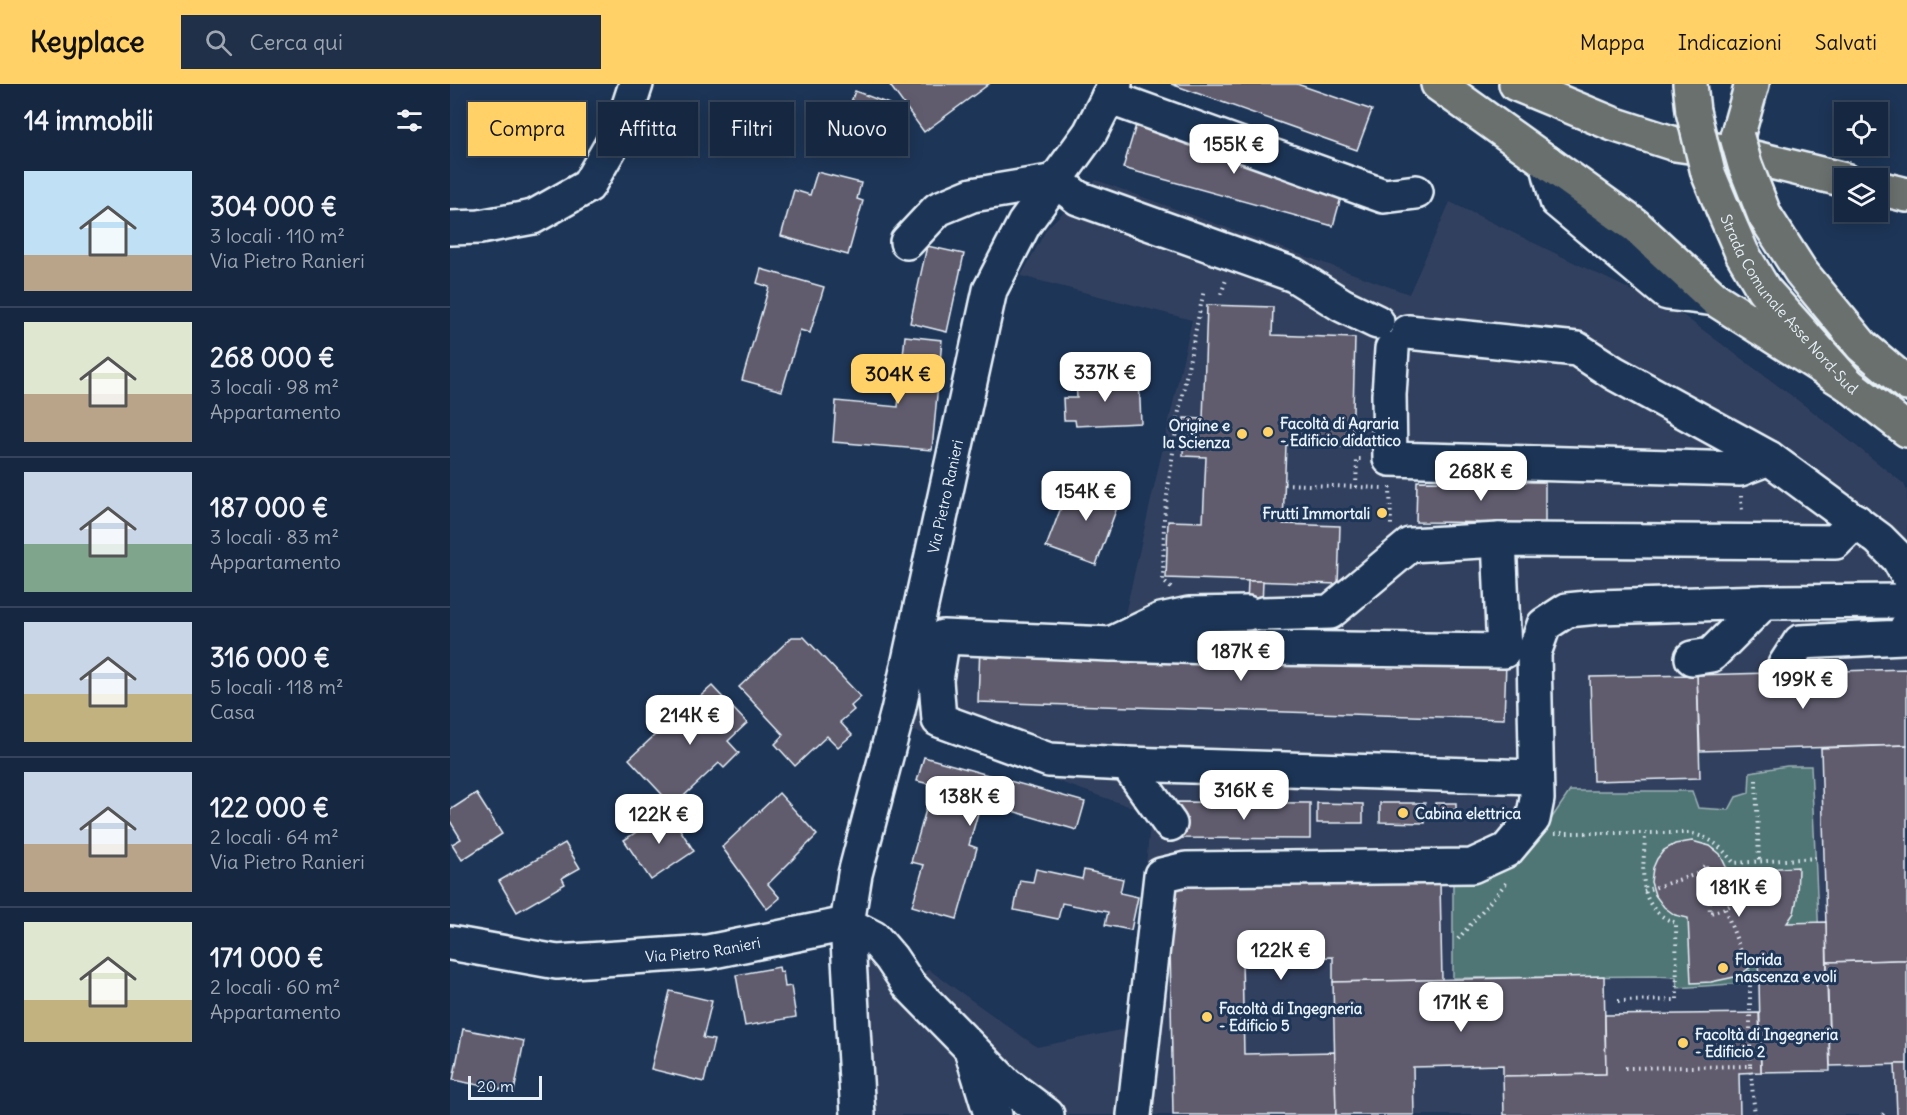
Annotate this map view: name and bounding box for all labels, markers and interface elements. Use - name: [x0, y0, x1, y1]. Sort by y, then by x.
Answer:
- search box: [181, 15, 601, 69]
- text: Keyplace: [30, 24, 145, 60]
- icon: search: [202, 26, 235, 59]
- text: Cerca qui: [250, 28, 343, 56]
- text: Mappa: [1580, 29, 1645, 56]
- text: Indicazioni: [1678, 29, 1782, 56]
- text: Salvati: [1815, 29, 1877, 56]
- chip: Compra: [468, 102, 586, 156]
- chip: Affitta: [598, 102, 698, 156]
- chip: Filtri: [710, 102, 794, 156]
- chip: Nuovo: [806, 102, 908, 156]
- map controls: [1834, 102, 1888, 222]
- button: locate: [1834, 102, 1888, 156]
- text: 14 immobili: [24, 104, 153, 137]
- icon: filters: [393, 104, 426, 137]
- pin: 155K €: [1185, 124, 1283, 175]
- text: 155K €: [1204, 131, 1264, 156]
- button: layers: [1834, 168, 1888, 222]
- text: 304 000 €: [210, 190, 337, 223]
- icon: home: [72, 195, 144, 267]
- street label: Strada Comunale Asse Nord-Sud: [1717, 211, 1862, 398]
- text: 3 locali · 110 m²: [210, 223, 345, 248]
- text: Via Pietro Ranieri: [210, 248, 365, 273]
- text: 268 000 €: [210, 341, 335, 374]
- icon: home: [72, 346, 144, 418]
- pin: 337K €: [1056, 352, 1154, 403]
- pin: 304K €: [849, 354, 947, 405]
- text: 337K €: [1074, 359, 1136, 384]
- text: 304K €: [865, 361, 931, 386]
- text: 3 locali · 98 m²: [210, 374, 339, 399]
- text: Appartamento: [210, 399, 341, 424]
- place label: Facoltà di Agraria - Edificio didattico: [1280, 414, 1402, 450]
- place label: Origine e la Scienza: [1163, 416, 1230, 452]
- marker: Facoltà di Agraria - Edificio didattico: [1261, 425, 1275, 439]
- marker: Origine e la Scienza: [1235, 427, 1249, 441]
- street label: Via Pietro Ranieri: [923, 438, 967, 555]
- pin: 268K €: [1432, 451, 1530, 502]
- text: 268K €: [1449, 458, 1513, 483]
- pin: 154K €: [1037, 471, 1135, 522]
- text: 154K €: [1056, 478, 1116, 503]
- text: 187 000 €: [210, 491, 328, 524]
- icon: home: [72, 496, 144, 568]
- place label: Frutti Immortali: [1263, 504, 1370, 523]
- marker: Frutti Immortali: [1375, 506, 1389, 520]
- text: 3 locali · 83 m²: [210, 524, 339, 549]
- text: Appartamento: [210, 549, 341, 574]
- pin: 187K €: [1192, 631, 1290, 682]
- text: 187K €: [1211, 638, 1271, 663]
- text: 316 000 €: [210, 641, 330, 674]
- icon: home: [72, 646, 144, 718]
- pin: 199K €: [1754, 659, 1852, 710]
- text: 199K €: [1773, 666, 1833, 691]
- text: 5 locali · 118 m²: [210, 674, 344, 699]
- pin: 214K €: [641, 695, 739, 746]
- text: Casa: [210, 699, 255, 724]
- text: 214K €: [660, 702, 720, 727]
- pin: 316K €: [1195, 770, 1293, 821]
- pin: 138K €: [921, 776, 1019, 827]
- text: 316K €: [1214, 777, 1274, 802]
- text: 138K €: [940, 783, 1000, 808]
- text: 122 000 €: [210, 791, 329, 824]
- pin: 122K €: [610, 794, 708, 845]
- icon: home: [72, 796, 144, 868]
- text: 122K €: [629, 801, 689, 826]
- place label: Cabina elettrica: [1415, 804, 1521, 823]
- marker: Cabina elettrica: [1396, 806, 1410, 820]
- text: 2 locali · 64 m²: [210, 824, 339, 849]
- text: Via Pietro Ranieri: [210, 849, 365, 874]
- pin: 181K €: [1690, 867, 1788, 918]
- text: 181K €: [1710, 874, 1768, 899]
- pin: 122K €: [1232, 930, 1330, 981]
- street label: Via Pietro Ranieri: [644, 932, 762, 966]
- text: 122K €: [1251, 937, 1311, 962]
- text: 171 000 €: [210, 941, 324, 974]
- icon: home: [72, 946, 144, 1018]
- place label: Florida nascenza e voli: [1735, 950, 1837, 986]
- marker: Florida nascenza e voli: [1716, 961, 1730, 975]
- text: 2 locali · 60 m²: [210, 974, 340, 999]
- pin: 171K €: [1412, 982, 1510, 1033]
- text: 171K €: [1433, 989, 1489, 1014]
- text: Appartamento: [210, 999, 341, 1024]
- place label: Facoltà di Ingegneria - Edificio 5: [1219, 999, 1363, 1035]
- marker: Facoltà di Ingegneria - Edificio 5: [1200, 1010, 1214, 1024]
- place label: Facoltà di Ingegneria - Edificio 2: [1695, 1025, 1839, 1061]
- marker: Facoltà di Ingegneria - Edificio 2: [1676, 1036, 1690, 1050]
- scale bar: [468, 1073, 542, 1100]
- text: 20 m: [477, 1076, 514, 1096]

